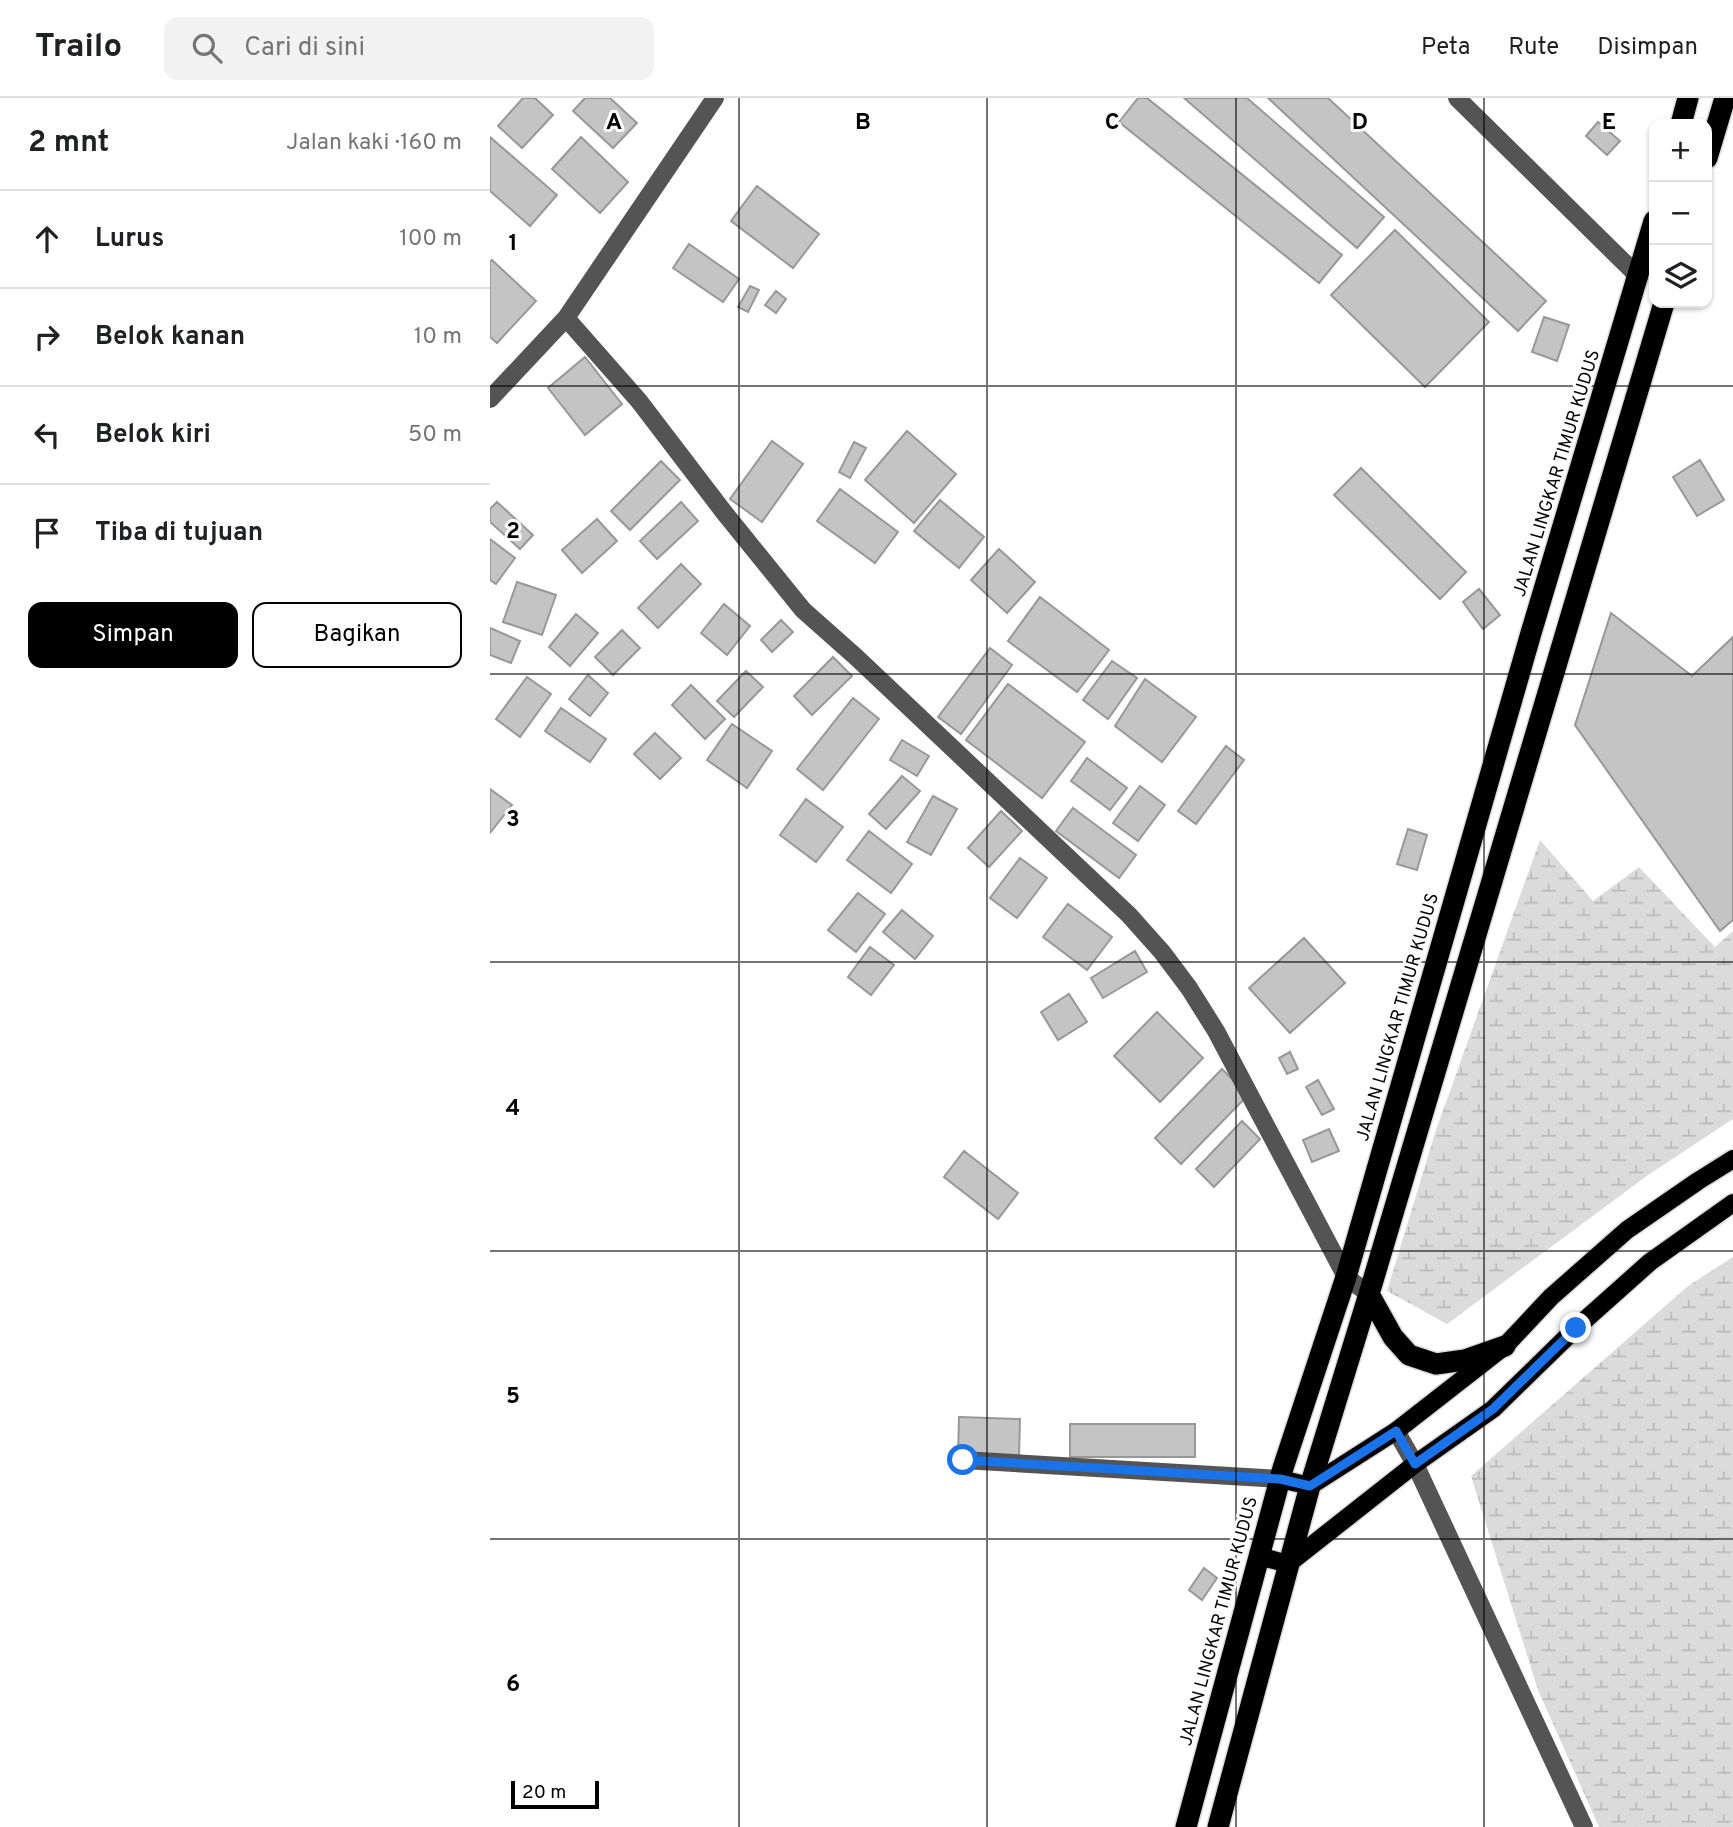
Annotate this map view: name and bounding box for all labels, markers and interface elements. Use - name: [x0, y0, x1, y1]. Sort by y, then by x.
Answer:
- search box: [164, 17, 654, 80]
- text: Trailo: [35, 27, 122, 69]
- icon: search: [188, 29, 226, 67]
- text: Cari di sini: [244, 32, 365, 65]
- text: Peta: [1421, 33, 1470, 63]
- text: Rute: [1508, 33, 1559, 63]
- text: Disimpan: [1597, 33, 1698, 63]
- text: A: [606, 109, 622, 138]
- text: B: [855, 109, 871, 138]
- text: C: [1105, 109, 1119, 138]
- text: D: [1352, 109, 1368, 138]
- text: E: [1602, 109, 1616, 138]
- map controls: [1649, 119, 1712, 308]
- button: +: [1649, 119, 1712, 182]
- text: 2 mnt: [28, 125, 109, 162]
- text: Jalan kaki · 160 m: [286, 129, 462, 158]
- button: −: [1649, 182, 1712, 245]
- icon: ahead: [28, 220, 66, 258]
- text: Lurus: [95, 223, 164, 256]
- text: 100 m: [399, 225, 462, 254]
- text: 1: [508, 230, 518, 259]
- button: layers: [1649, 245, 1712, 308]
- icon: right: [28, 318, 66, 356]
- text: Belok kanan: [95, 321, 245, 354]
- text: 10 m: [414, 323, 462, 352]
- street label: JALAN LINGKAR TIMUR KUDUS: [1509, 347, 1606, 600]
- icon: left: [28, 416, 66, 454]
- text: Belok kiri: [95, 419, 211, 452]
- text: 50 m: [408, 421, 462, 450]
- icon: arrive: [28, 514, 66, 552]
- text: Tiba di tujuan: [95, 517, 263, 550]
- text: 2: [506, 518, 520, 547]
- button: Simpan: [28, 602, 238, 668]
- button: Bagikan: [252, 602, 462, 668]
- text: 3: [506, 806, 520, 835]
- street label: JALAN LINGKAR TIMUR KUDUS: [1352, 891, 1445, 1144]
- text: 4: [506, 1095, 520, 1124]
- route end: [1560, 1312, 1591, 1343]
- text: 5: [506, 1383, 520, 1412]
- route start: [947, 1444, 978, 1475]
- street label: JALAN LINGKAR TIMUR KUDUS: [1175, 1494, 1264, 1749]
- text: 6: [506, 1671, 520, 1700]
- scale bar: [511, 1778, 598, 1810]
- text: 20 m: [522, 1781, 566, 1805]

